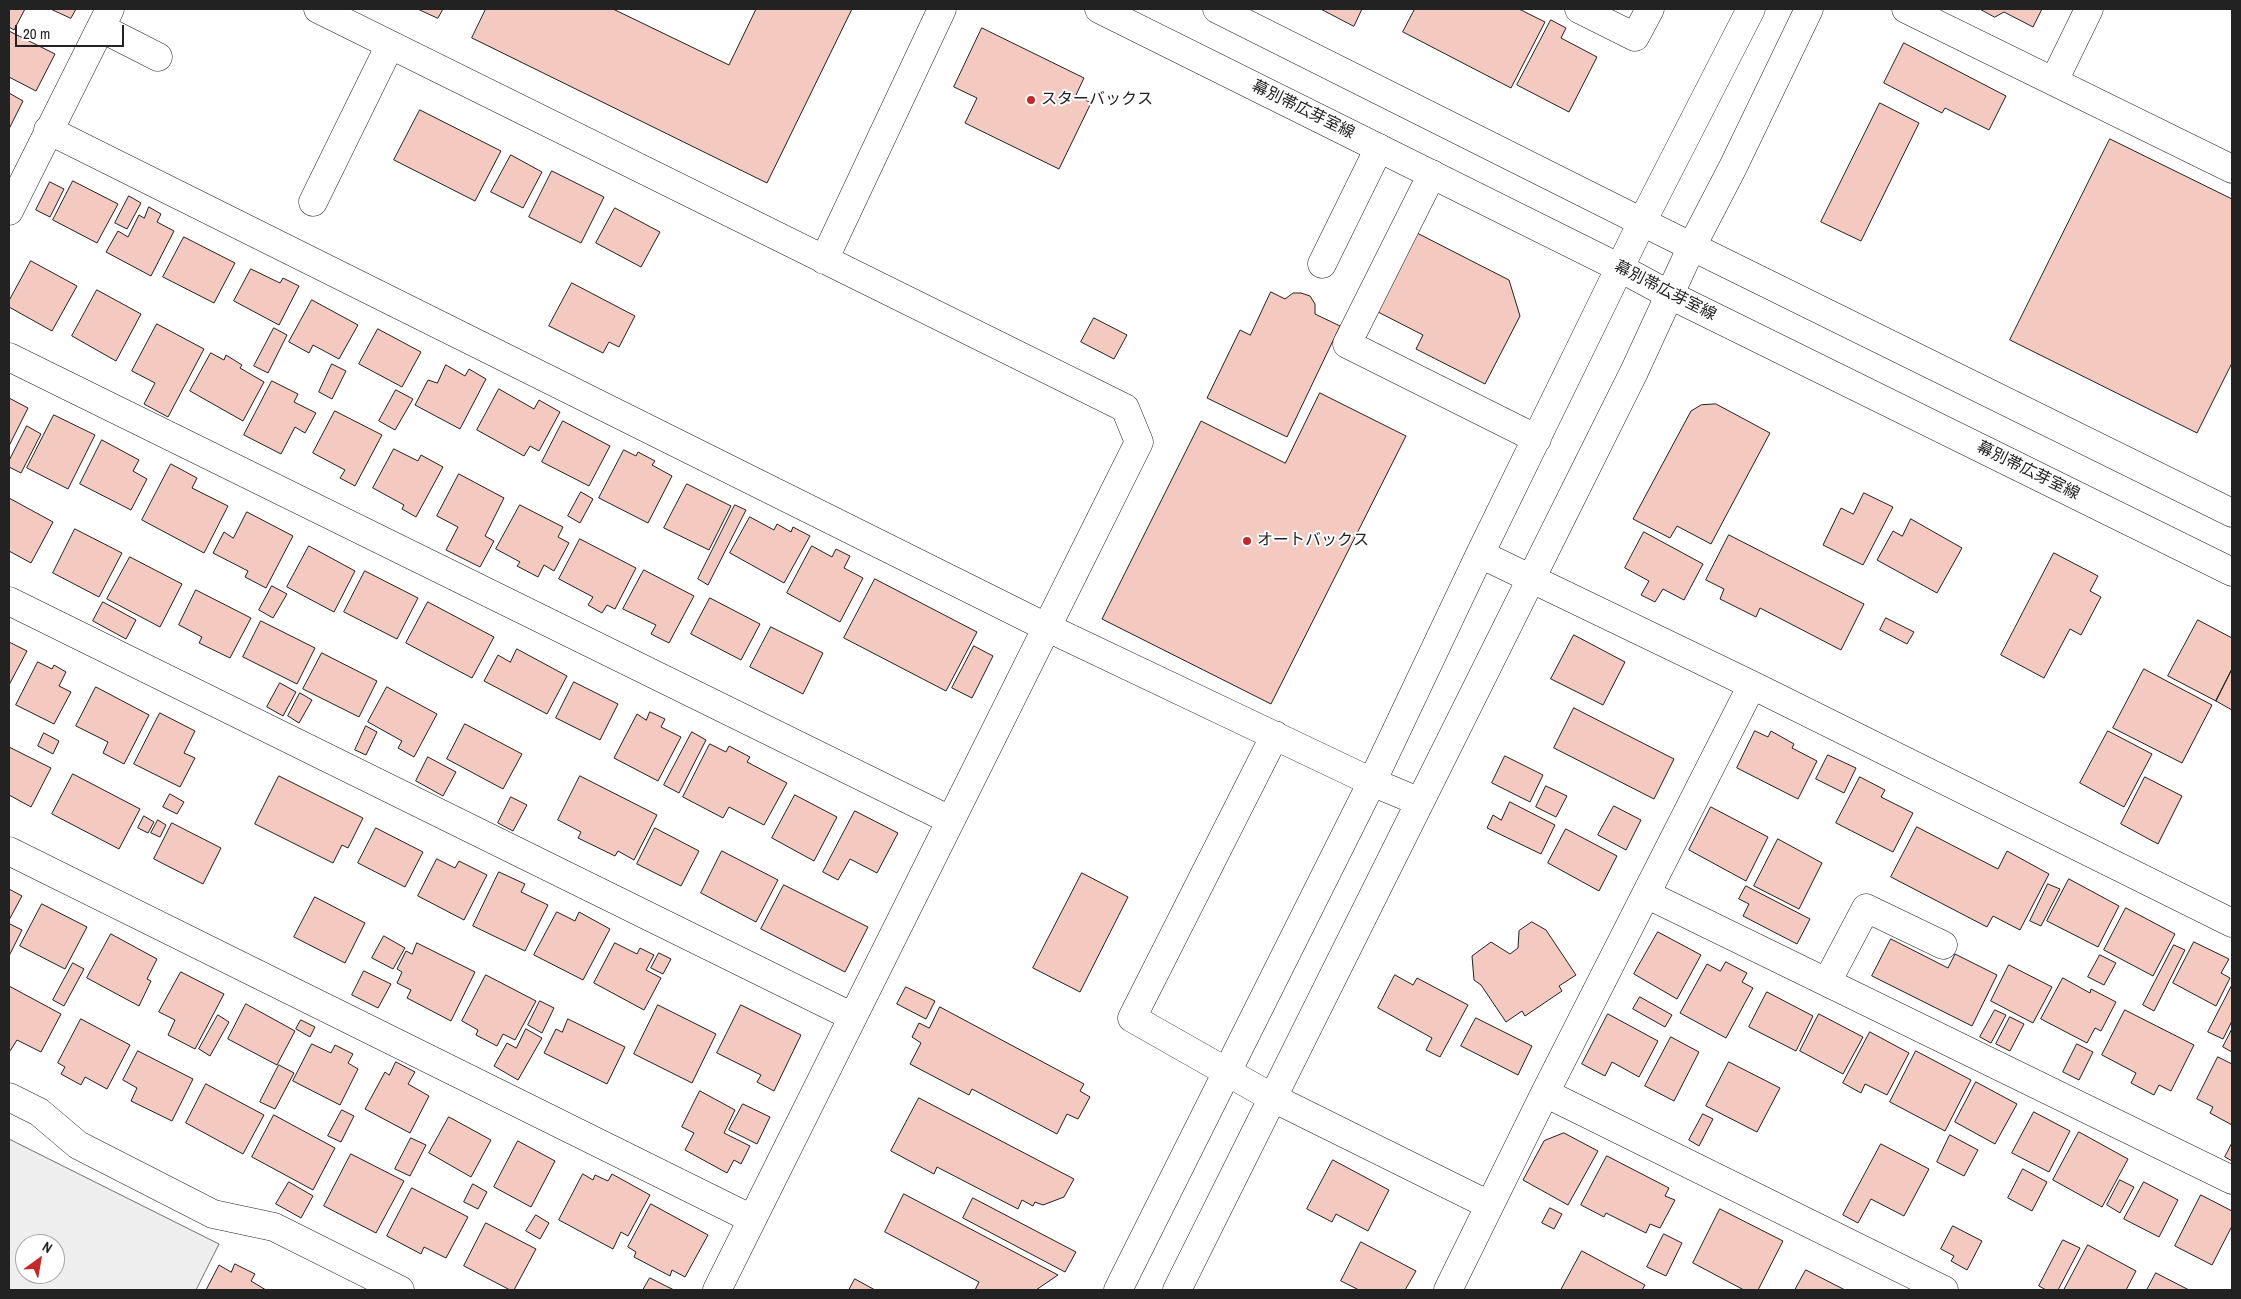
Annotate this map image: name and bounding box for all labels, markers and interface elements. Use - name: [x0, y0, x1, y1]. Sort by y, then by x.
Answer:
- scale bar: [18, 15, 126, 47]
- text: 20 m: [23, 23, 50, 44]
- street label: 幕別帯広芽室線: [1248, 77, 1358, 143]
- place label: スターバックス: [1041, 90, 1153, 110]
- marker: スターバックス: [1025, 94, 1037, 106]
- street label: 幕別帯広芽室線: [1611, 257, 1719, 325]
- street label: 幕別帯広芽室線: [1973, 438, 2083, 504]
- place label: オートバックス: [1257, 531, 1369, 551]
- marker: オートバックス: [1241, 535, 1253, 547]
- north arrow: [15, 1234, 65, 1284]
- text: N: [39, 1237, 56, 1257]

